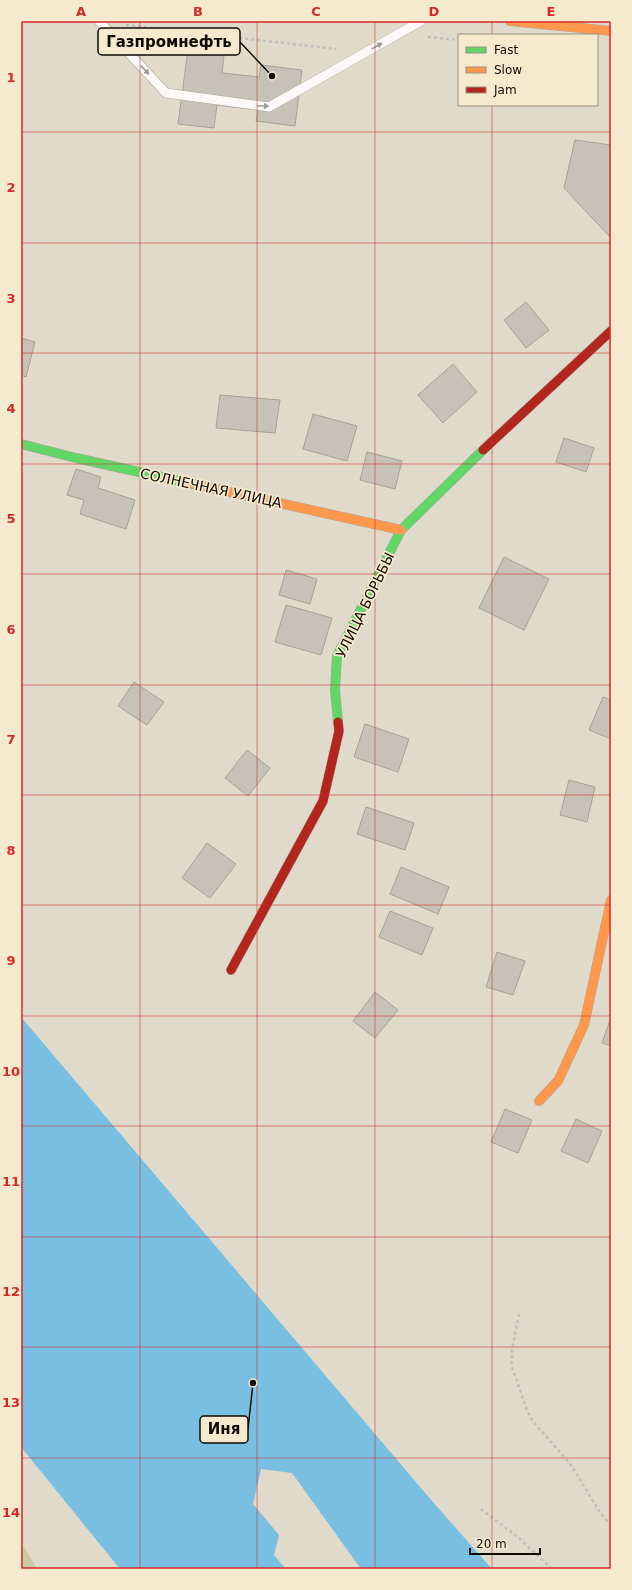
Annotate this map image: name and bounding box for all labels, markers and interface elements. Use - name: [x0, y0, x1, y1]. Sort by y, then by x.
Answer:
- text: A: [76, 4, 86, 19]
- text: B: [193, 4, 203, 19]
- text: C: [311, 4, 321, 19]
- text: D: [429, 4, 440, 19]
- text: E: [547, 4, 555, 19]
- callout: Газпромнефть: [98, 28, 240, 55]
- text: Газпромнефть: [106, 33, 232, 51]
- legend: [458, 34, 598, 106]
- one-way arrow: [371, 42, 383, 49]
- text: Fast: [494, 43, 518, 57]
- text: Slow: [494, 63, 522, 77]
- one-way arrow: [140, 65, 149, 75]
- text: 1: [6, 70, 16, 85]
- text: Jam: [493, 83, 517, 97]
- one-way arrow: [257, 103, 270, 109]
- text: 2: [6, 180, 16, 195]
- text: 3: [6, 291, 16, 306]
- text: 4: [6, 401, 16, 416]
- street label: СОЛНЕЧНАЯ УЛИЦА: [139, 465, 284, 511]
- text: 5: [6, 511, 16, 526]
- street label: УЛИЦА БОРЬБЫ: [333, 550, 397, 660]
- text: 6: [6, 622, 16, 637]
- text: 7: [6, 732, 16, 747]
- text: 8: [6, 843, 16, 858]
- text: 9: [6, 953, 16, 968]
- text: 10: [2, 1064, 20, 1079]
- text: 11: [2, 1174, 20, 1189]
- text: 12: [2, 1284, 20, 1299]
- text: 13: [2, 1395, 20, 1410]
- callout: Иня: [200, 1416, 248, 1443]
- text: Иня: [208, 1420, 240, 1438]
- text: 14: [2, 1505, 20, 1520]
- scale bar: [470, 1530, 540, 1556]
- text: 20 m: [476, 1537, 507, 1551]

